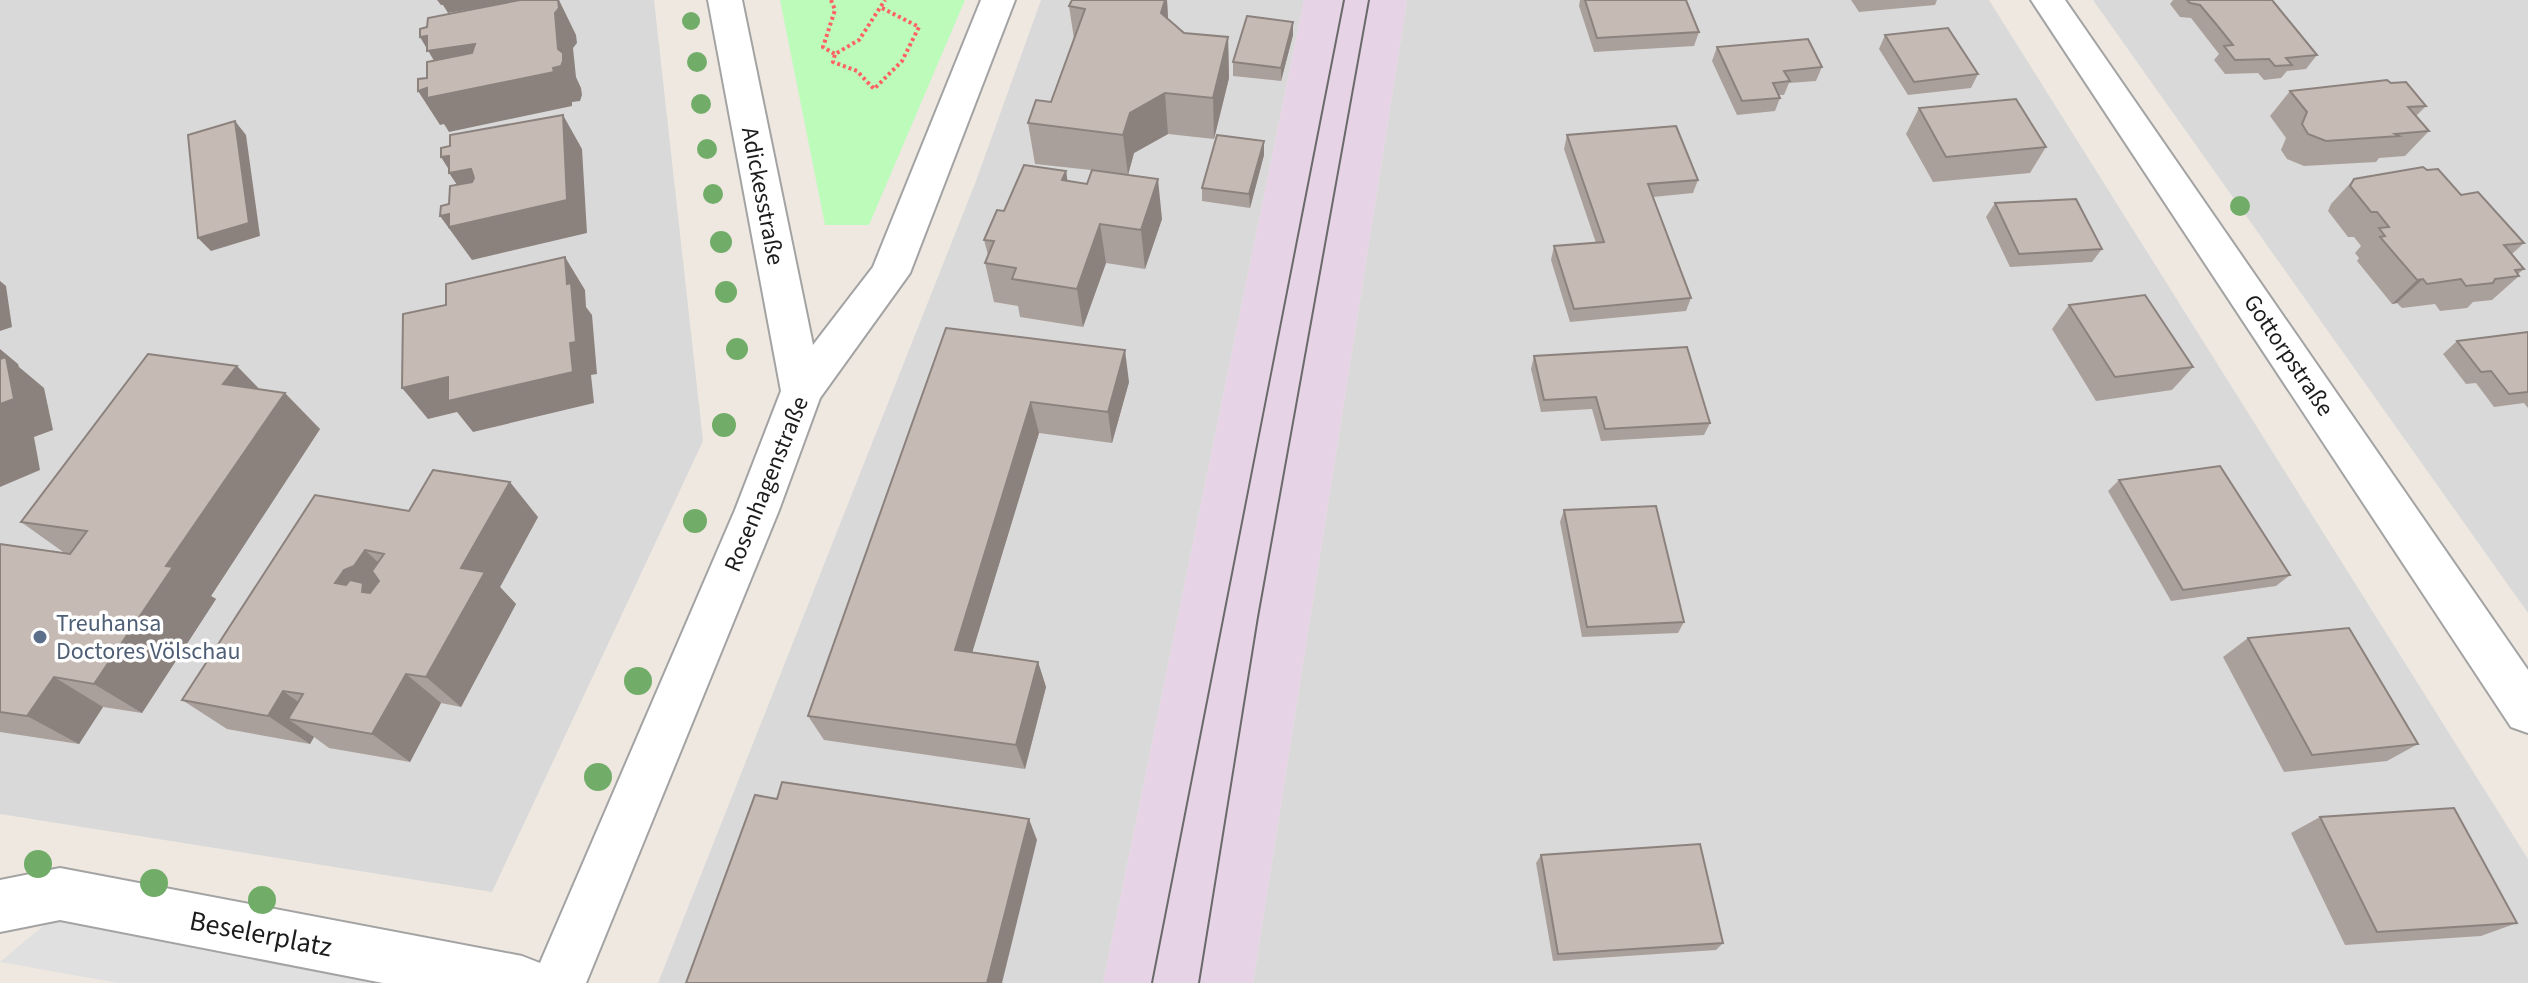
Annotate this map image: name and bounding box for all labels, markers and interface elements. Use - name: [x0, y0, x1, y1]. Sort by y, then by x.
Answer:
- street label: Adickesstraße: [732, 124, 793, 268]
- street label: Gottorpstraße: [2235, 287, 2342, 423]
- street label: Rosenhagenstraße: [715, 391, 818, 577]
- place label: Treuhansa Doctores Völschau: [56, 606, 240, 669]
- marker: Treuhansa Doctores Völschau: [31, 628, 49, 646]
- street label: Beselerplatz: [186, 901, 336, 967]

